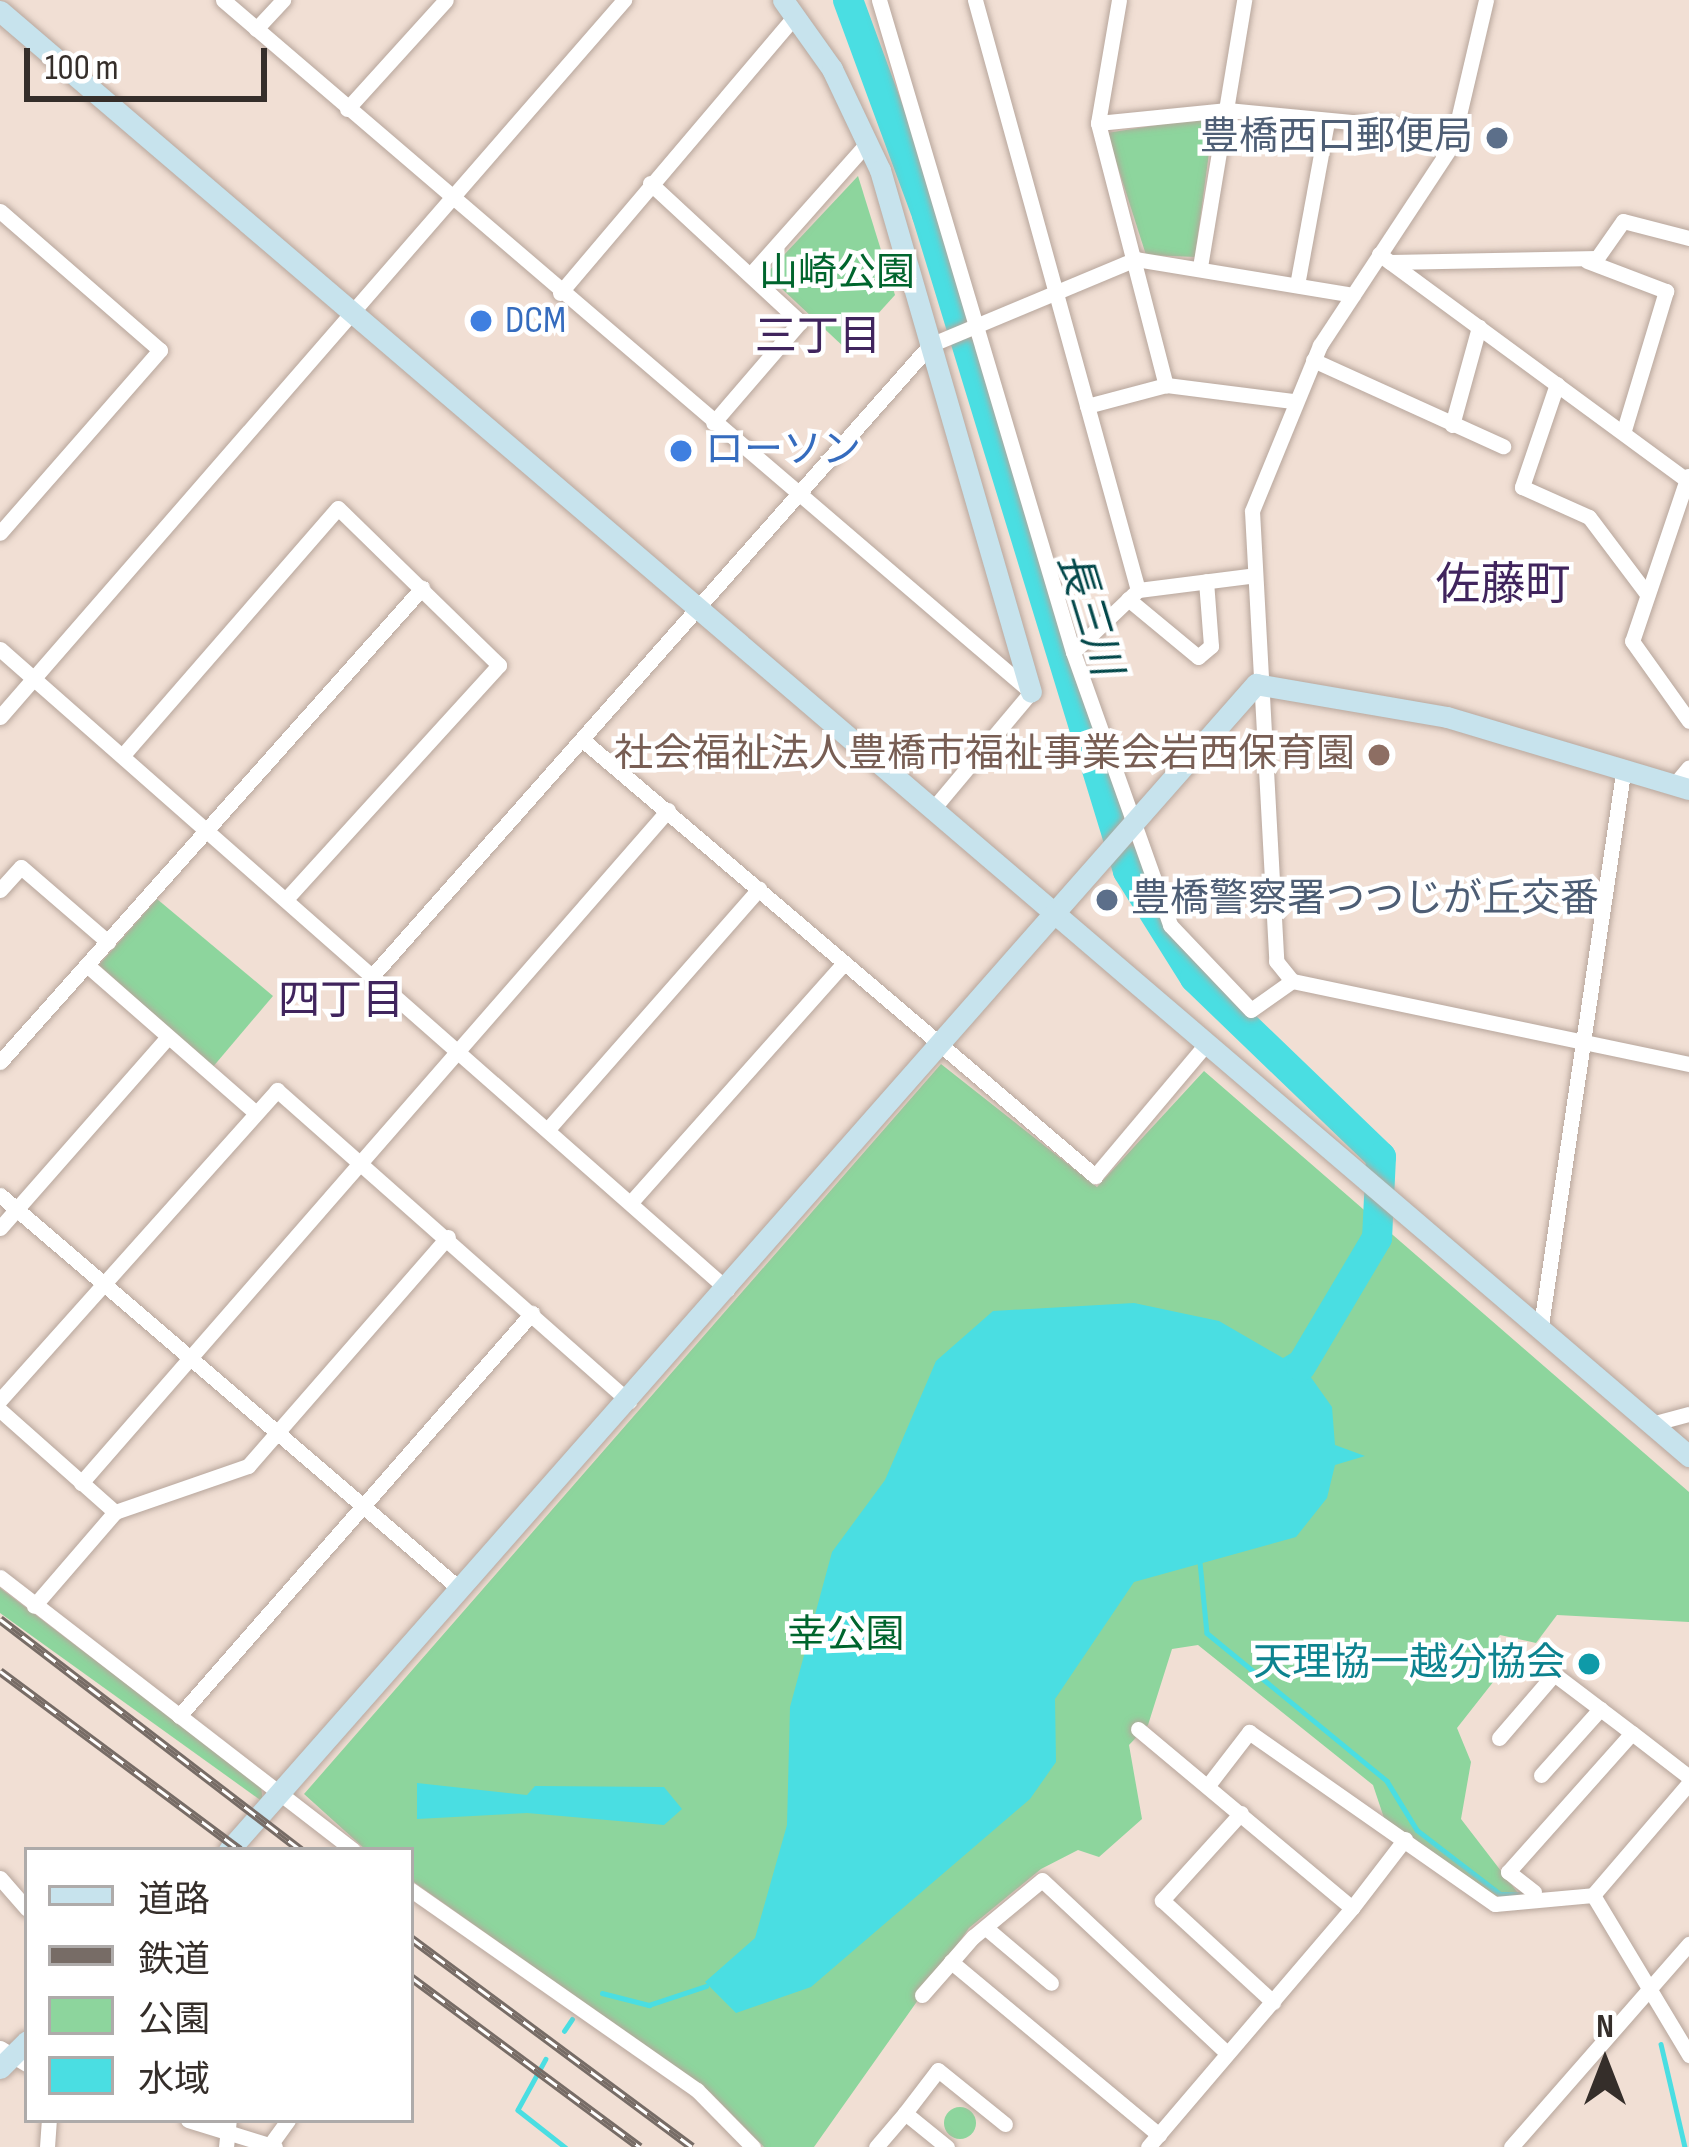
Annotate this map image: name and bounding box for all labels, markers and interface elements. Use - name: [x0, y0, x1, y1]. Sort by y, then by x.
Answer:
- scale bar: [30, 24, 273, 98]
- text: 100 m: [45, 47, 119, 90]
- place label: 豊橋西口郵便局: [1200, 115, 1473, 161]
- marker: 豊橋西口郵便局: [1484, 125, 1510, 151]
- park label: 山崎公園: [759, 251, 915, 297]
- place label: DCM: [505, 298, 566, 344]
- marker: DCM: [468, 308, 494, 334]
- district label: 三丁目: [755, 313, 881, 363]
- place label: ローソン: [705, 428, 861, 474]
- marker: ローソン: [668, 438, 694, 464]
- water label: 長三川: [1045, 546, 1131, 682]
- district label: 佐藤町: [1436, 559, 1570, 613]
- place label: 社会福祉法人豊橋市福祉事業会岩西保育園: [614, 732, 1355, 778]
- marker: 社会福祉法人豊橋市福祉事業会岩西保育園: [1366, 742, 1392, 768]
- place label: 豊橋警察署つつじが丘交番: [1131, 877, 1599, 923]
- marker: 豊橋警察署つつじが丘交番: [1094, 887, 1120, 913]
- district label: 四丁目: [278, 977, 404, 1027]
- park label: 幸公園: [788, 1613, 904, 1659]
- place label: 天理協一越分協会: [1253, 1641, 1565, 1687]
- marker: 天理協一越分協会: [1576, 1651, 1602, 1677]
- legend: [24, 1847, 414, 2123]
- text: 道路: [138, 1879, 210, 1922]
- text: 鉄道: [138, 1939, 210, 1982]
- text: 公園: [138, 1999, 210, 2042]
- north arrow: [1545, 2003, 1665, 2123]
- text: N: [1596, 2007, 1614, 2047]
- text: 水域: [138, 2059, 210, 2102]

